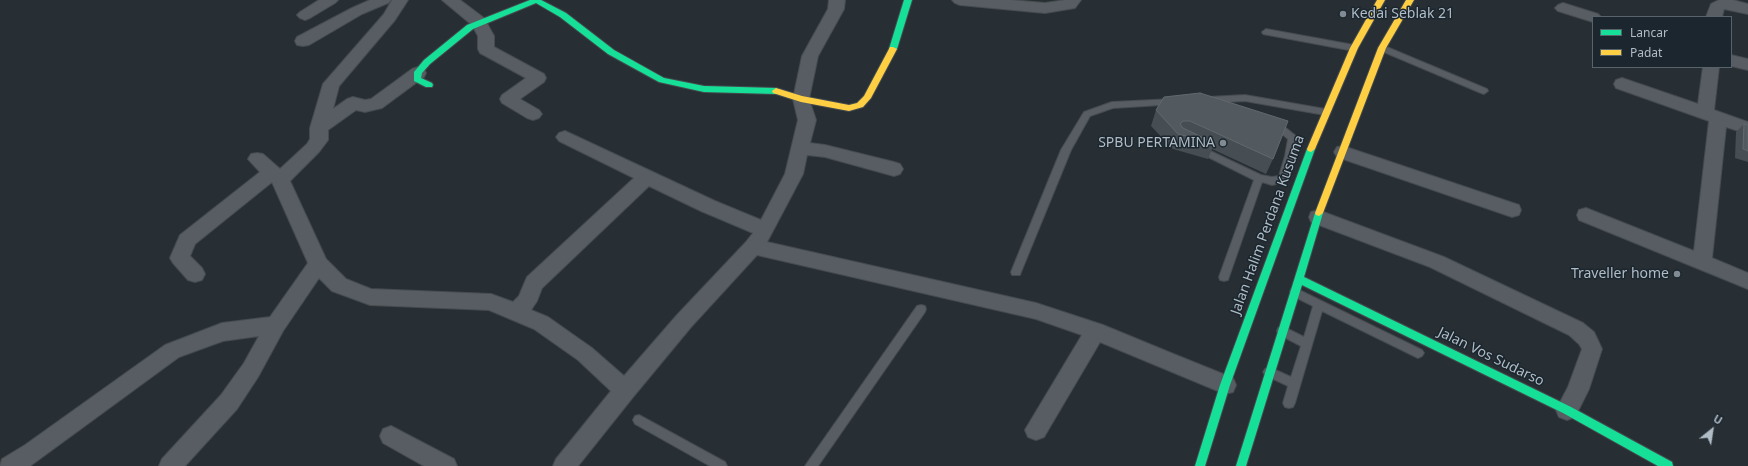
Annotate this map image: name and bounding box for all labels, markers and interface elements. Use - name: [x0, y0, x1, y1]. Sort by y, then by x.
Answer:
- place label: Kedai Seblak 21: [1351, 6, 1454, 22]
- marker: Kedai Seblak 21: [1338, 9, 1348, 19]
- legend: [1592, 16, 1732, 68]
- text: Lancar: [1630, 24, 1668, 41]
- text: Padat: [1630, 44, 1662, 61]
- street label: Jalan Halim Perdana Kusuma: [1228, 133, 1308, 317]
- place label: SPBU PERTAMINA: [1098, 135, 1215, 151]
- marker: SPBU PERTAMINA: [1218, 138, 1228, 148]
- place label: Traveller home: [1571, 266, 1669, 282]
- marker: Traveller home: [1672, 269, 1682, 279]
- street label: Jalan Vos Sudarso: [1435, 324, 1547, 390]
- north arrow: [1692, 410, 1732, 450]
- text: U: [1711, 411, 1726, 428]

